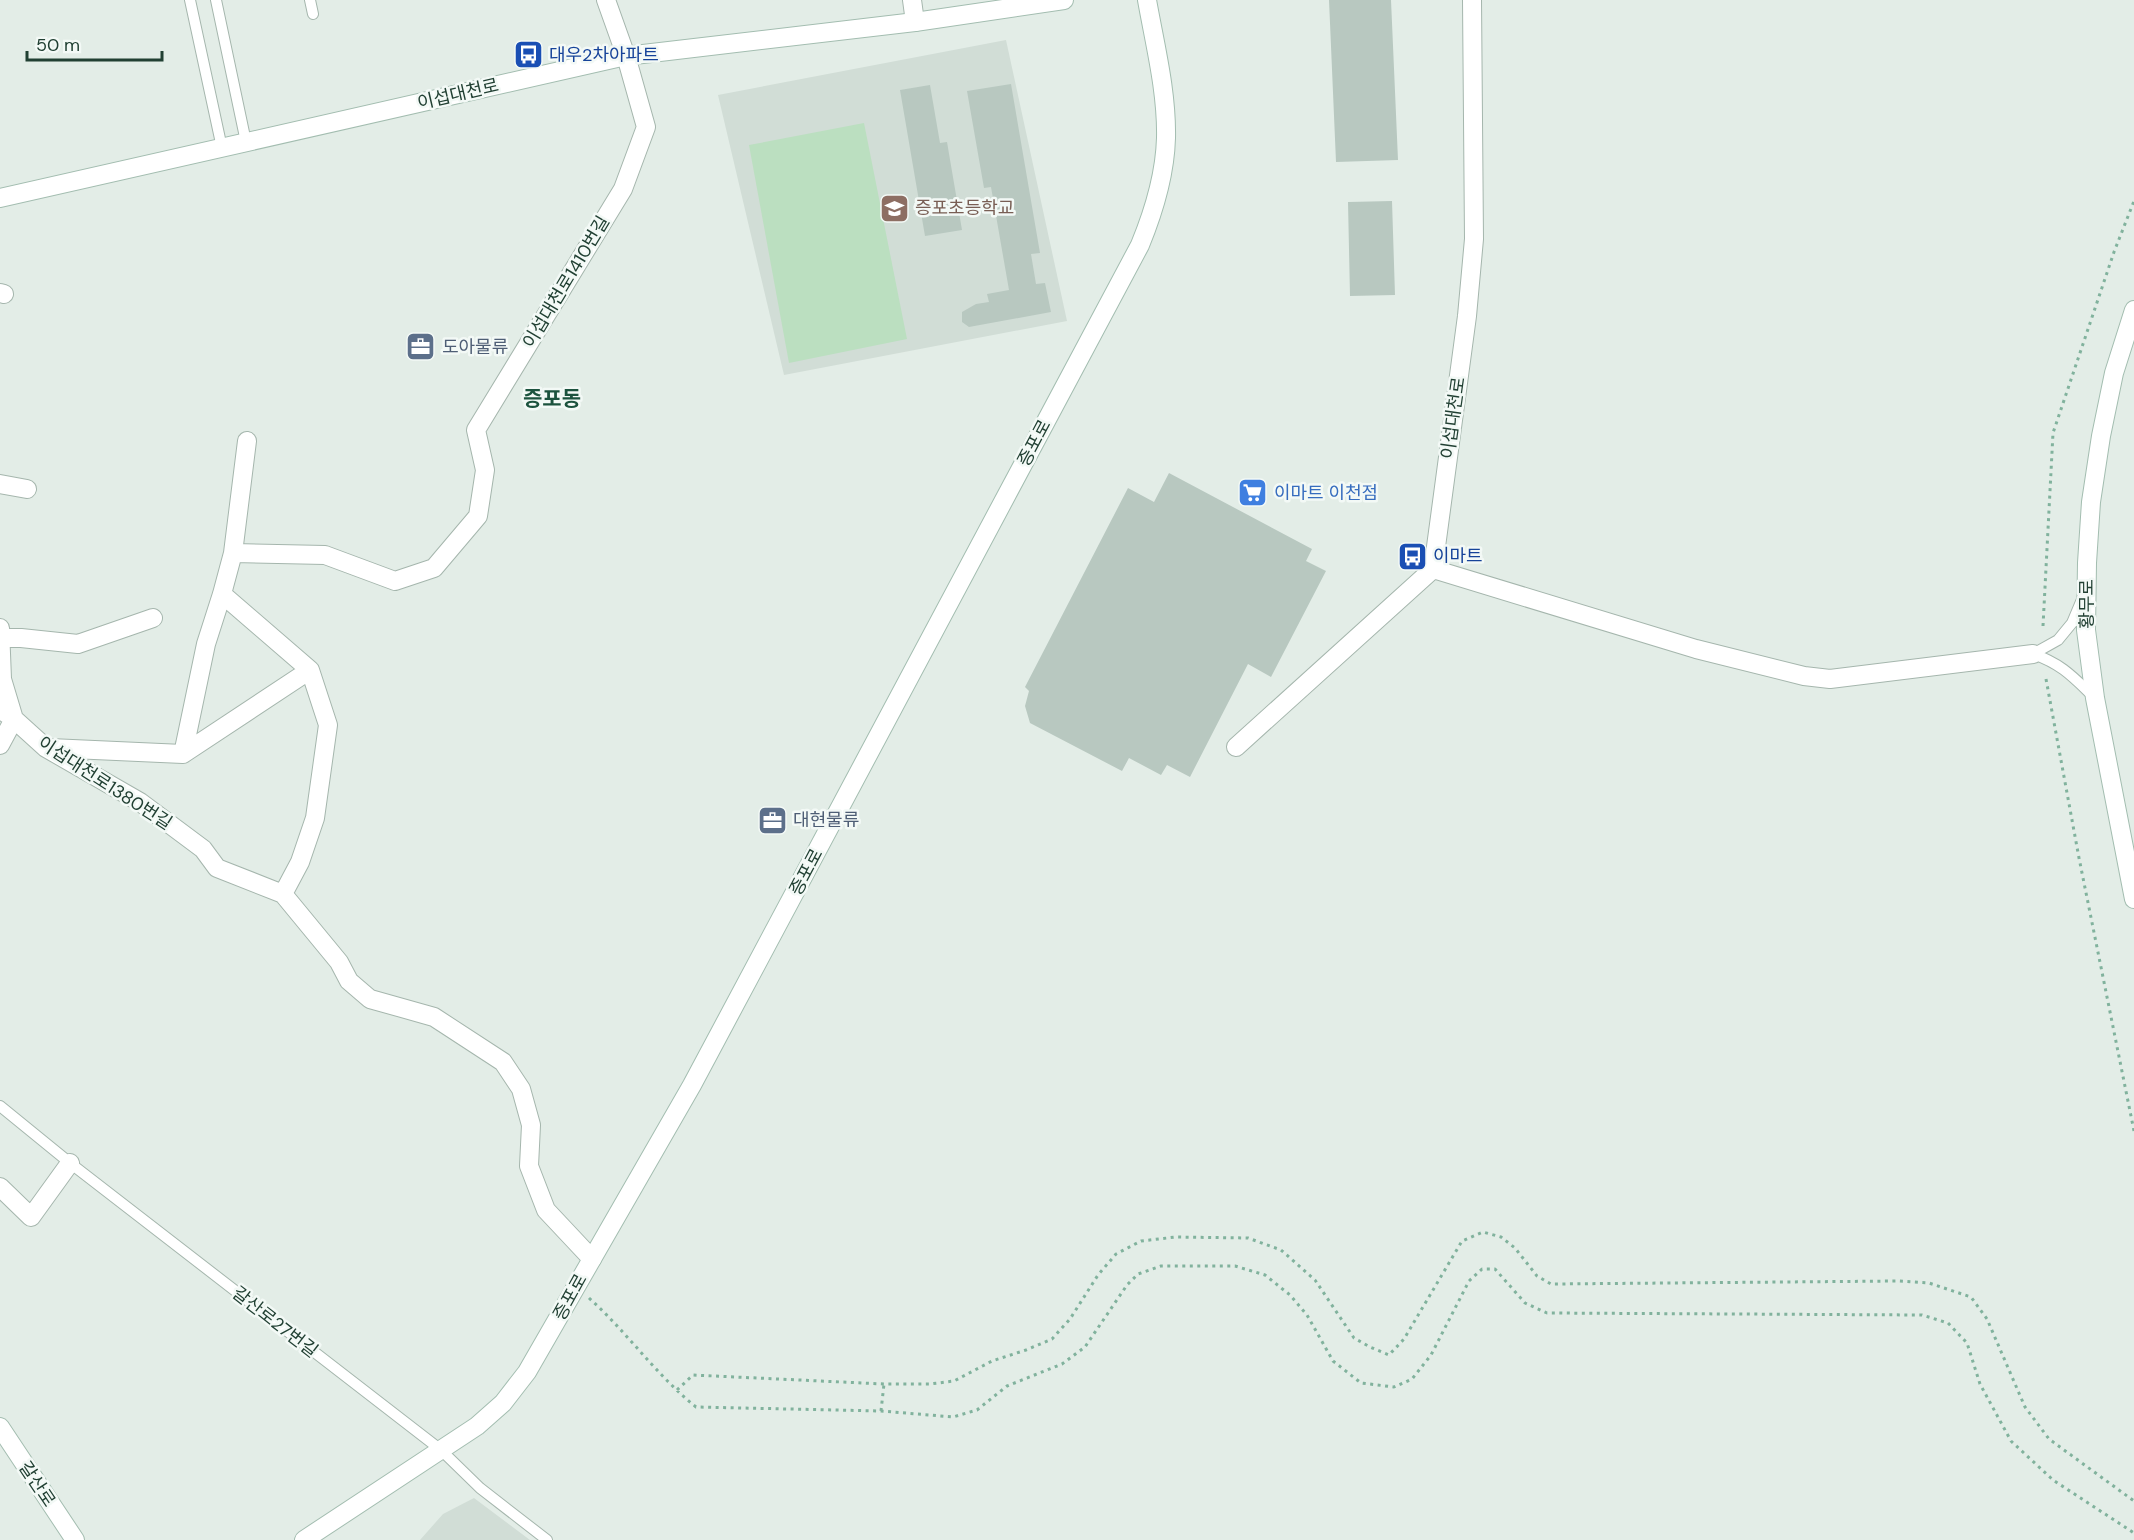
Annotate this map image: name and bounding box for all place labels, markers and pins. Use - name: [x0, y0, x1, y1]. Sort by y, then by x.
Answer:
- bus stop icon: 대우2차아파트: [512, 39, 544, 71]
- place label: 대우2차아파트: [549, 43, 659, 67]
- school or university icon: 증포초등학교: [878, 192, 910, 224]
- place label: 증포초등학교: [915, 196, 1014, 220]
- office icon: 도아물류: [405, 331, 437, 363]
- place label: 도아물류: [442, 335, 508, 359]
- supermarket icon: 이마트 이천점: [1237, 477, 1269, 509]
- place label: 이마트 이천점: [1274, 481, 1378, 505]
- bus stop icon: 이마트: [1396, 540, 1428, 572]
- place label: 이마트: [1433, 544, 1483, 568]
- office icon: 대현물류: [756, 804, 788, 836]
- place label: 대현물류: [793, 808, 859, 832]

